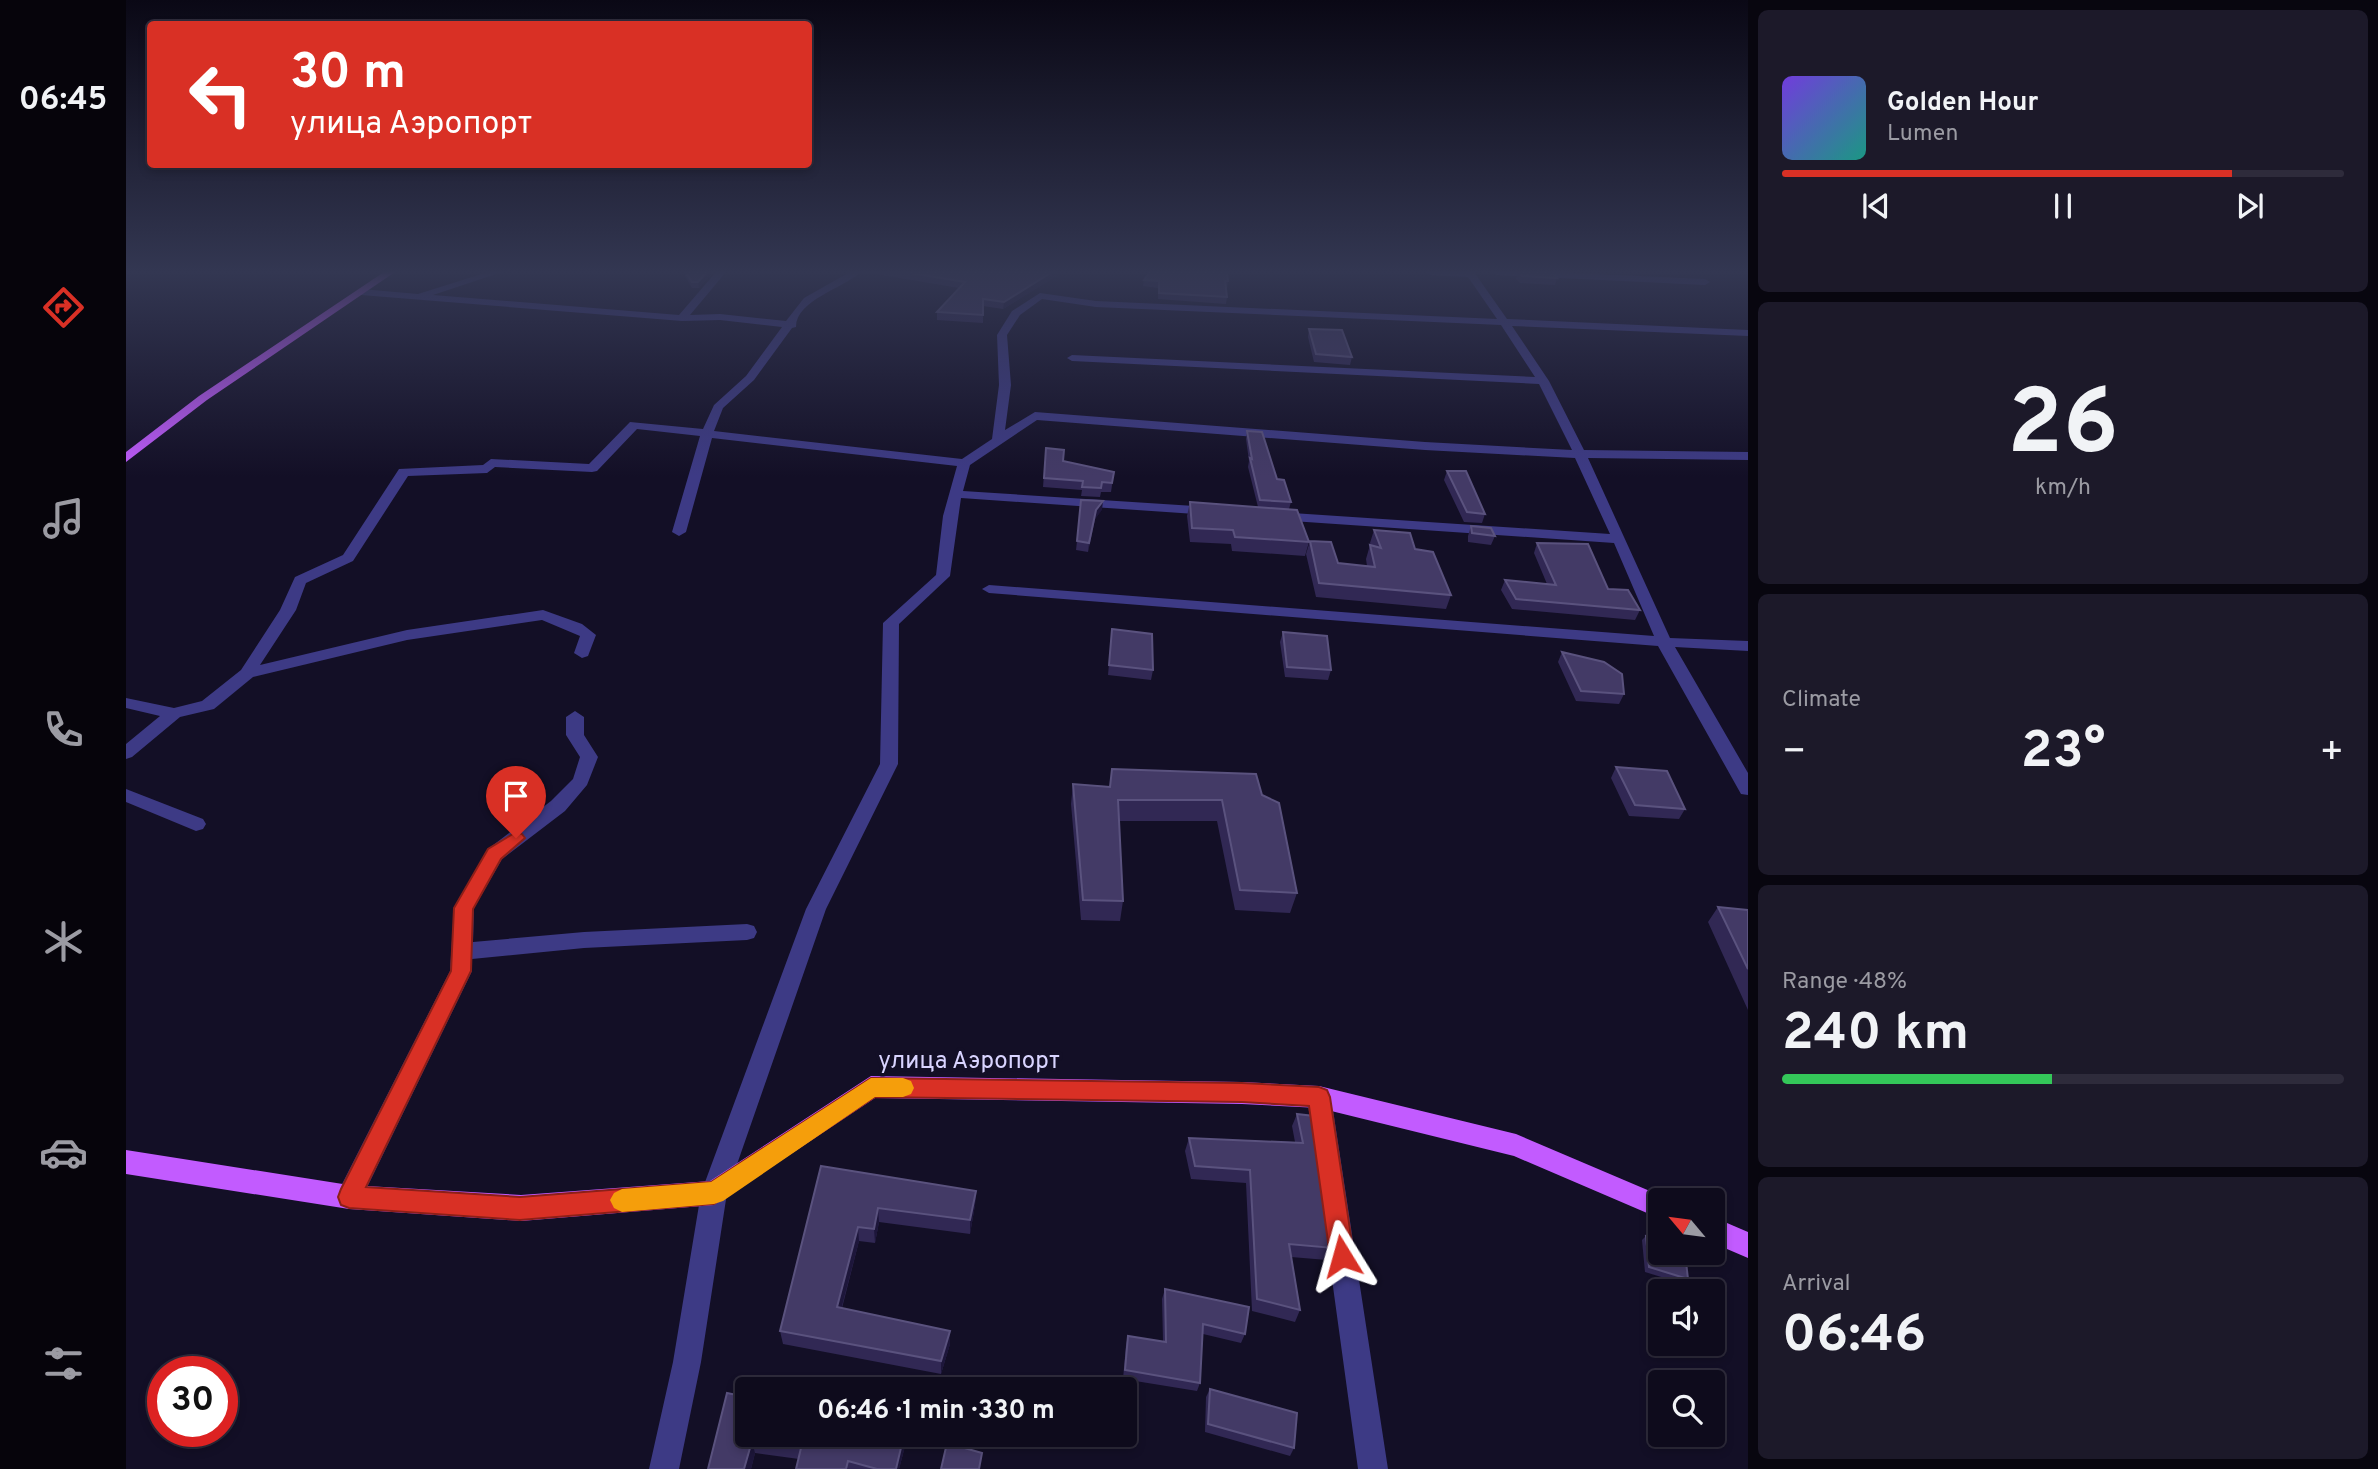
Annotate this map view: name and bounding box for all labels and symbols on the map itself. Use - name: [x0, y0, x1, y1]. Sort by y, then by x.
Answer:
- pin: [486, 766, 546, 838]
- street label: улица Аэропорт: [878, 1047, 1060, 1077]
- north arrow: [1648, 1188, 1726, 1265]
- position arrow: [1305, 1219, 1379, 1293]
- speed limit sign: 30: [147, 1356, 238, 1447]

